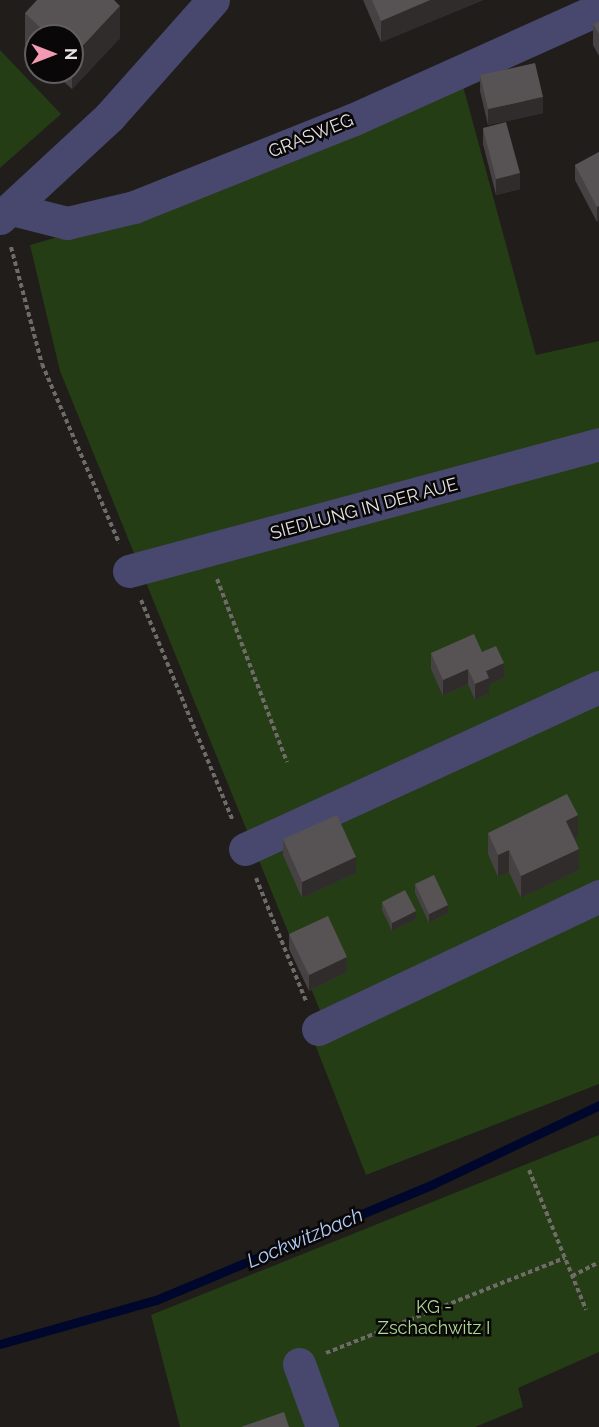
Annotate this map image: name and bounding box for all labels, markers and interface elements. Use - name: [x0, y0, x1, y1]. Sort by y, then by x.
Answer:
- north arrow: [24, 24, 84, 84]
- text: N: [61, 48, 80, 60]
- street label: GRASWEG: [265, 109, 357, 163]
- street label: SIEDLUNG IN DER AUE: [268, 474, 460, 544]
- water label: Lockwitzbach: [243, 1203, 367, 1273]
- park label: KG - Zschachwitz I: [378, 1297, 490, 1340]

